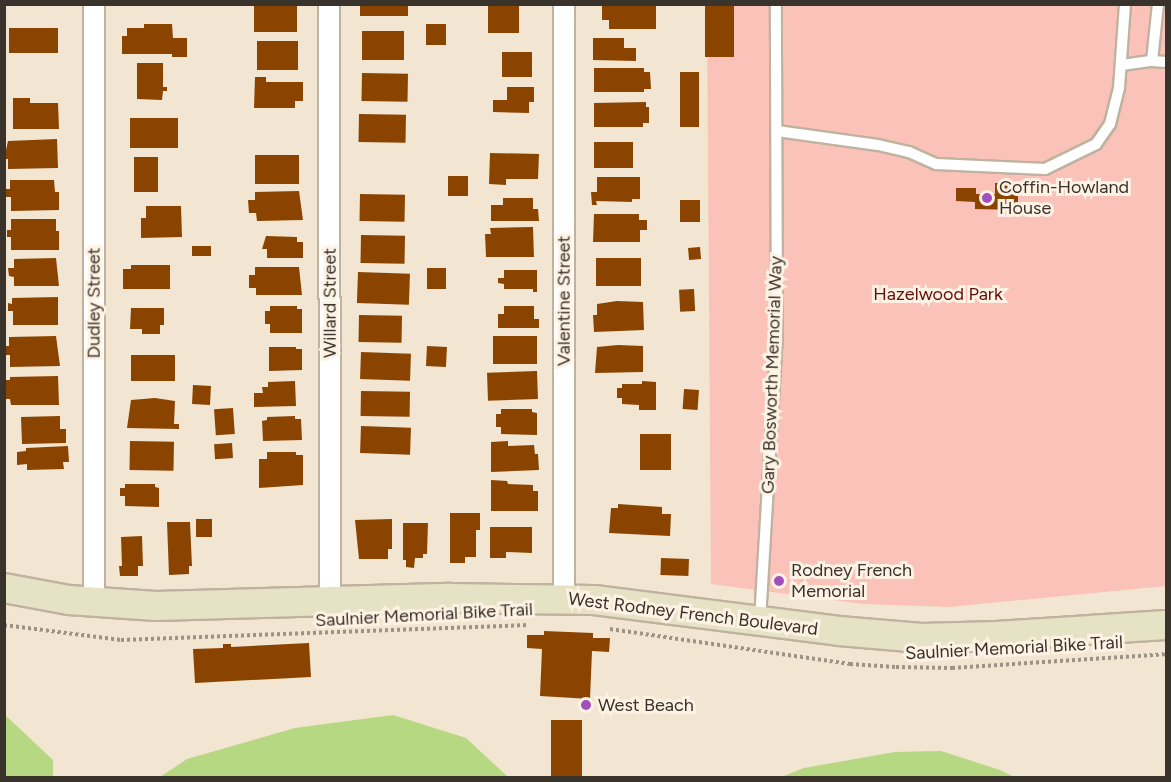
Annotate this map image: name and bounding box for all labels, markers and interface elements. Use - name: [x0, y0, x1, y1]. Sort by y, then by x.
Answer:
- place label: Coffin-Howland House: [999, 177, 1129, 219]
- marker: Coffin-Howland House: [980, 191, 994, 205]
- street label: Valentine Street: [553, 236, 575, 366]
- street label: Dudley Street: [83, 248, 105, 358]
- street label: Willard Street: [319, 248, 341, 358]
- street label: Gary Bosworth Memorial Way: [757, 256, 787, 494]
- park label: Hazelwood Park: [873, 283, 1003, 305]
- place label: Rodney French Memorial: [791, 560, 912, 602]
- marker: Rodney French Memorial: [772, 574, 786, 588]
- street label: West Rodney French Boulevard: [567, 588, 819, 640]
- street label: Saulnier Memorial Bike Trail: [315, 599, 533, 631]
- street label: Saulnier Memorial Bike Trail: [905, 632, 1123, 664]
- place label: West Beach: [598, 694, 694, 716]
- marker: West Beach: [579, 698, 593, 712]

